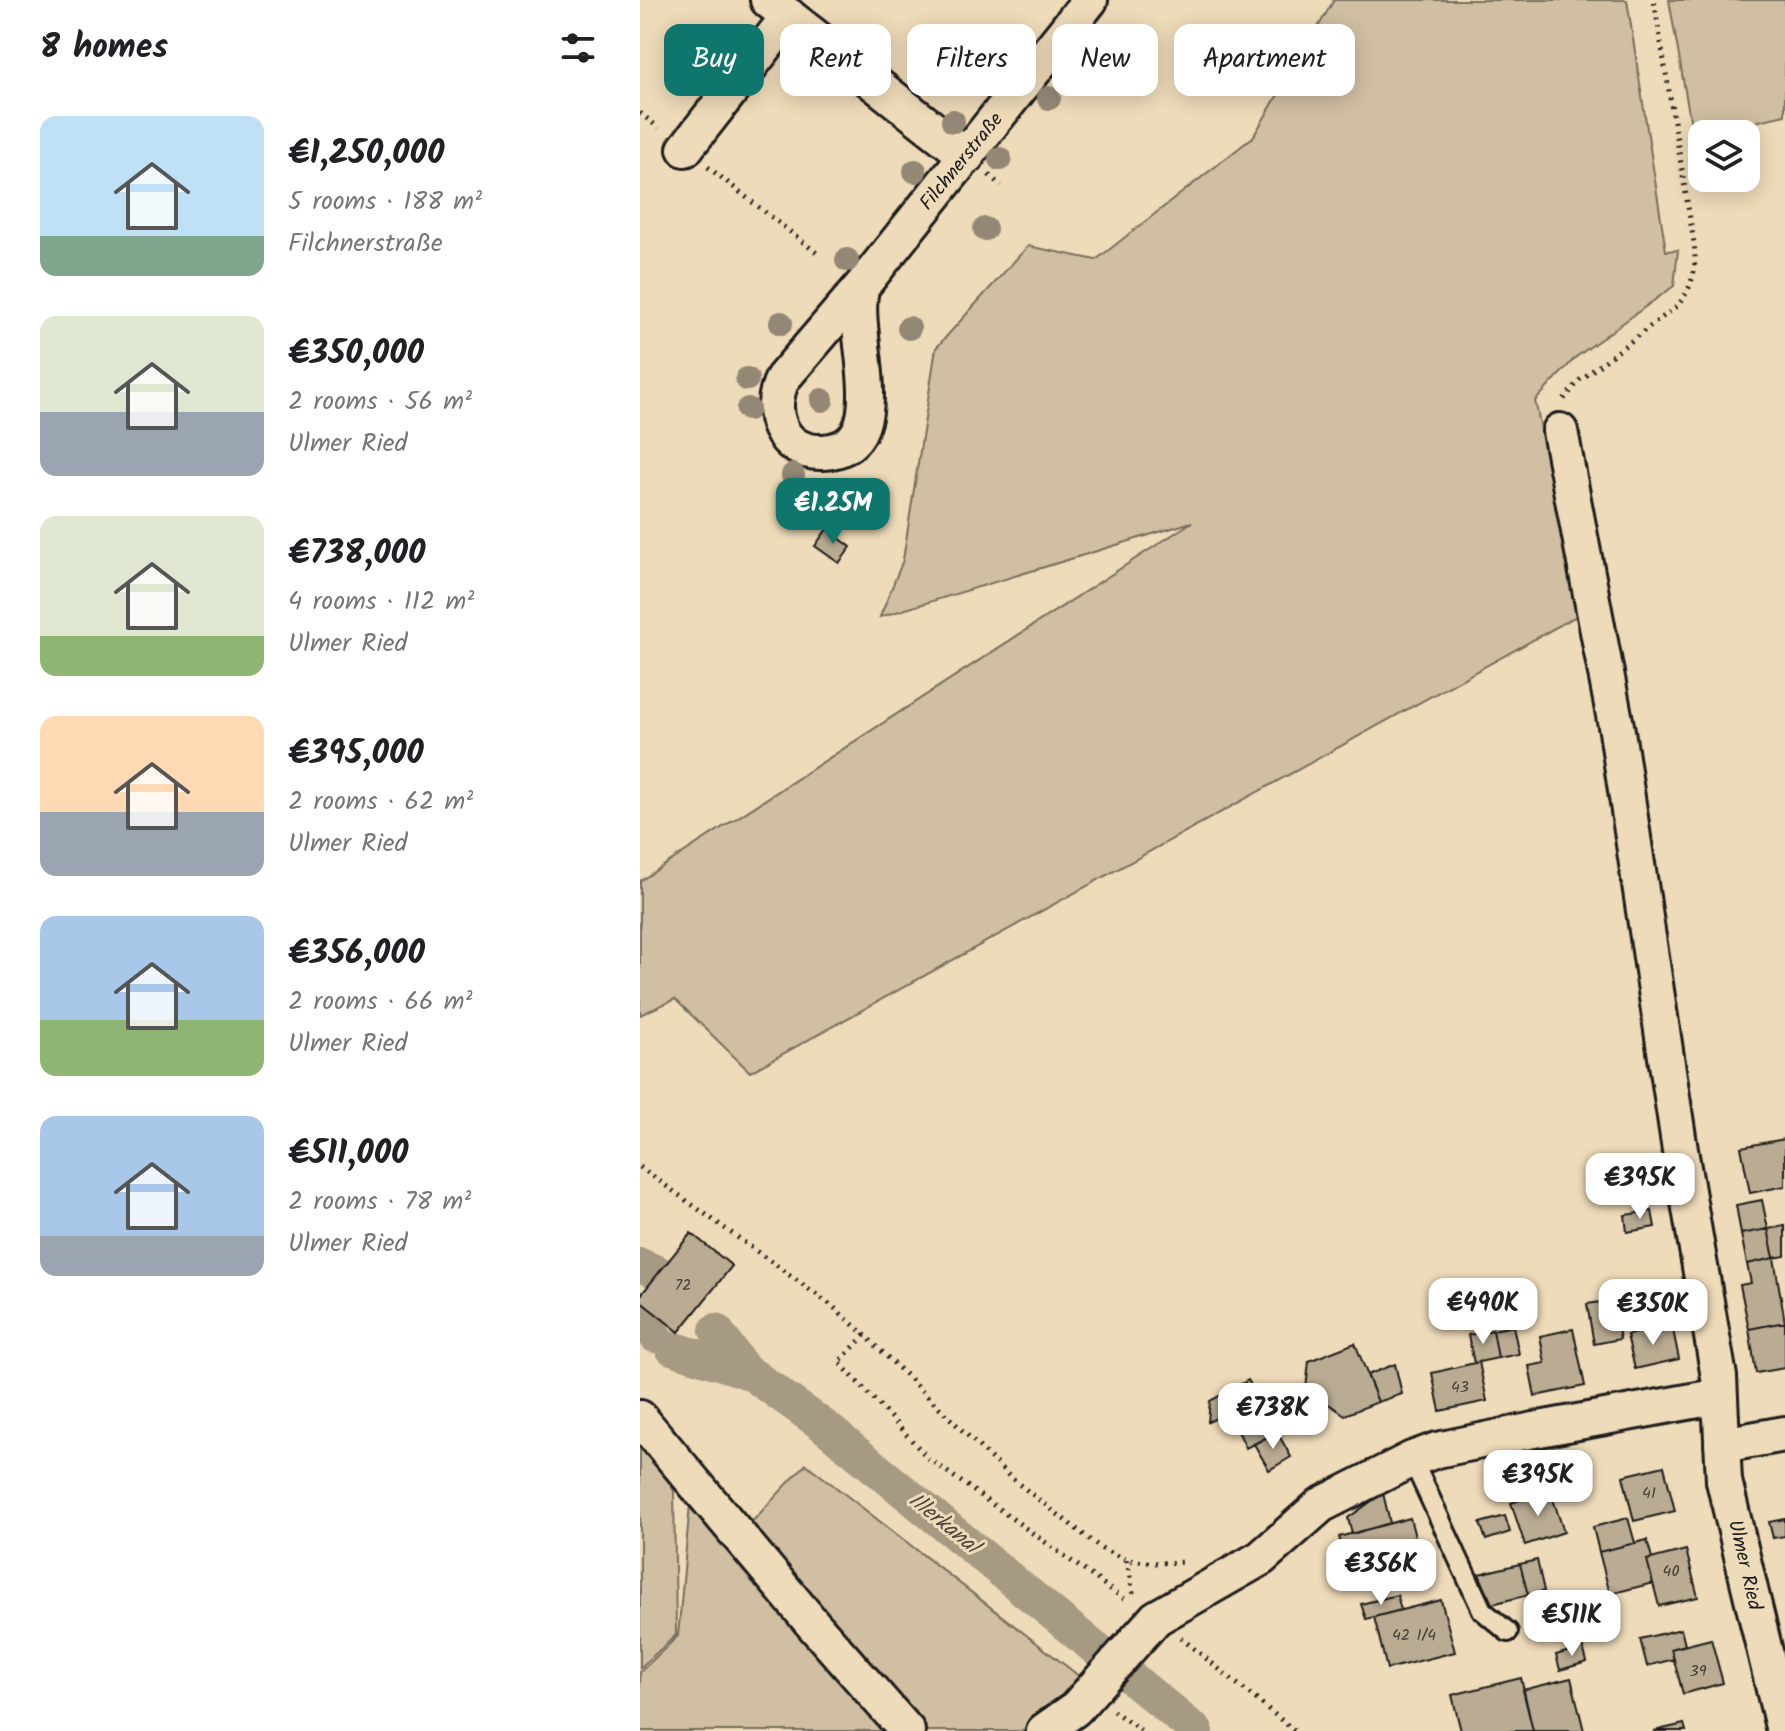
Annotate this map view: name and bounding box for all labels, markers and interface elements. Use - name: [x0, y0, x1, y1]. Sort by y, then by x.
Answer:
- text: 8 homes: [40, 21, 168, 75]
- chip: Buy: [664, 24, 764, 96]
- chip: Rent: [780, 24, 891, 96]
- chip: Filters: [907, 24, 1036, 96]
- chip: New: [1052, 24, 1158, 96]
- chip: Apartment: [1174, 24, 1355, 96]
- icon: filters: [556, 26, 600, 70]
- street label: Filchnerstraße: [912, 106, 1012, 218]
- map controls: [1688, 120, 1760, 192]
- button: layers: [1688, 120, 1760, 192]
- text: €1,250,000: [288, 127, 444, 181]
- icon: home: [104, 148, 200, 244]
- text: 5 rooms · 188 m²: [288, 181, 482, 223]
- text: Filchnerstraße: [288, 223, 443, 265]
- text: €350,000: [288, 327, 424, 381]
- icon: home: [104, 348, 200, 444]
- text: 2 rooms · 56 m²: [288, 381, 472, 423]
- text: Ulmer Ried: [288, 423, 407, 465]
- pin: €1.25M: [768, 478, 898, 546]
- text: €1.25M: [794, 483, 872, 525]
- text: €738,000: [288, 527, 426, 581]
- icon: home: [104, 548, 200, 644]
- text: 4 rooms · 112 m²: [288, 581, 474, 623]
- text: Ulmer Ried: [288, 623, 407, 665]
- text: €395,000: [288, 727, 424, 781]
- icon: home: [104, 748, 200, 844]
- text: 2 rooms · 62 m²: [288, 781, 473, 823]
- text: Ulmer Ried: [288, 823, 407, 865]
- text: €356,000: [288, 927, 425, 981]
- icon: home: [104, 948, 200, 1044]
- text: 2 rooms · 66 m²: [288, 981, 473, 1023]
- text: Ulmer Ried: [288, 1023, 407, 1065]
- text: €511,000: [288, 1127, 409, 1181]
- icon: home: [104, 1148, 200, 1244]
- pin: €395K: [1584, 1153, 1696, 1221]
- text: €395K: [1604, 1158, 1676, 1200]
- text: 2 rooms · 78 m²: [288, 1181, 471, 1223]
- text: Ulmer Ried: [288, 1223, 407, 1265]
- house number: 72: [675, 1273, 691, 1298]
- pin: €490K: [1427, 1278, 1539, 1346]
- pin: €350K: [1597, 1279, 1709, 1347]
- text: €490K: [1447, 1283, 1519, 1325]
- text: €350K: [1617, 1284, 1689, 1326]
- house number: 43: [1451, 1375, 1469, 1400]
- pin: €738K: [1217, 1383, 1329, 1451]
- text: €738K: [1236, 1388, 1310, 1430]
- pin: €395K: [1482, 1450, 1594, 1518]
- text: €395K: [1502, 1455, 1574, 1497]
- house number: 41: [1642, 1481, 1656, 1506]
- water label: Illerkanal: [900, 1484, 990, 1567]
- street label: Ulmer Ried: [1718, 1517, 1770, 1614]
- pin: €356K: [1325, 1539, 1437, 1607]
- text: €356K: [1344, 1544, 1418, 1586]
- house number: 40: [1663, 1559, 1679, 1584]
- pin: €511K: [1516, 1590, 1628, 1658]
- text: €511K: [1542, 1595, 1603, 1637]
- house number: 42 1/4: [1392, 1623, 1436, 1648]
- house number: 39: [1690, 1659, 1707, 1684]

